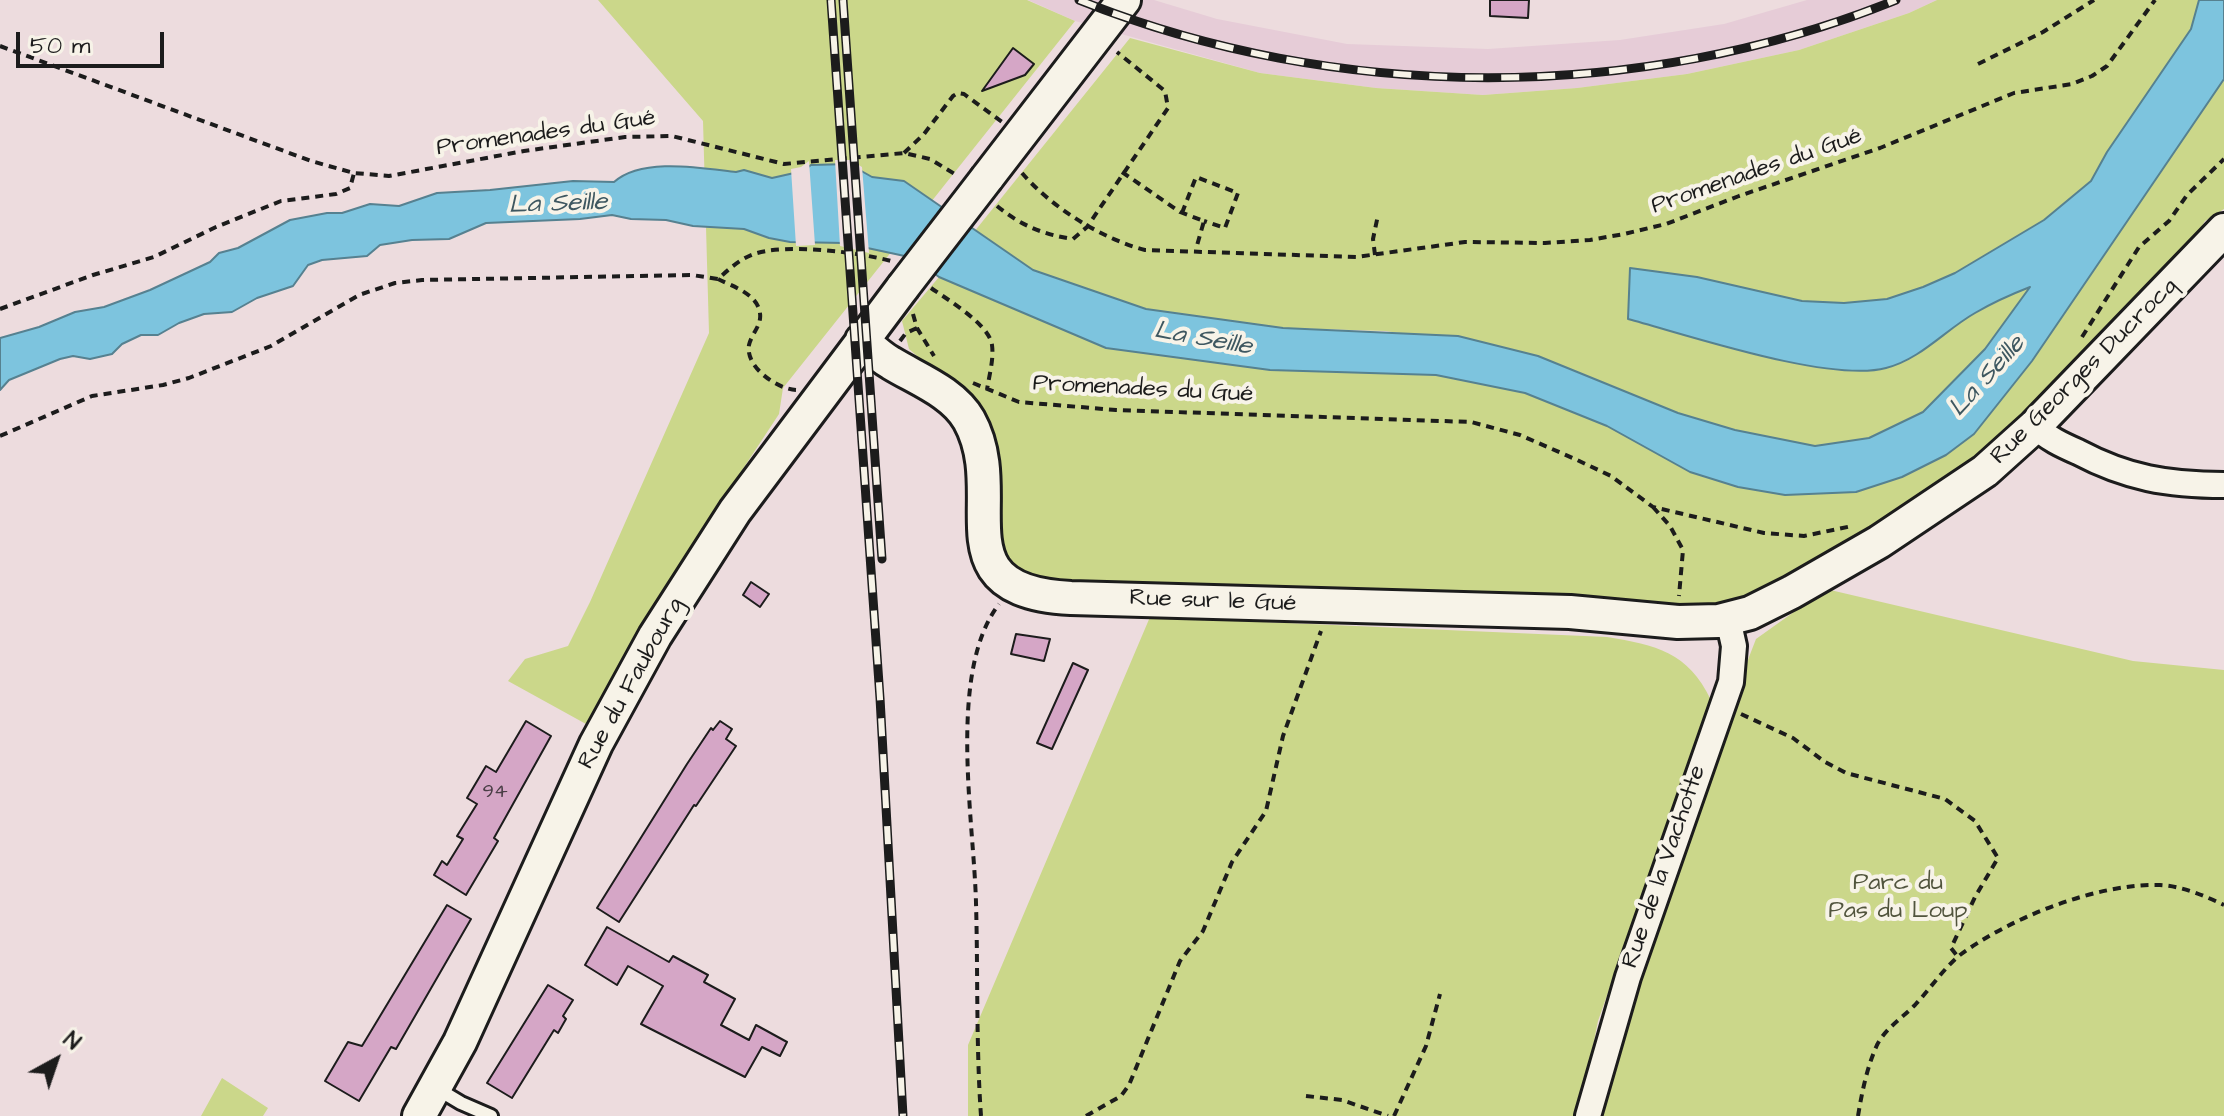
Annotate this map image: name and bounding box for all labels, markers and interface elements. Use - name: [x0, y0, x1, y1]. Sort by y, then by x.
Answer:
- scale bar: [20, 16, 168, 66]
- text: 50 m: [30, 29, 90, 63]
- street label: Promenades du Gué: [435, 104, 657, 164]
- street label: Promenades du Gué: [1648, 122, 1866, 222]
- water label: La Seille: [508, 188, 608, 222]
- street label: Rue Georges Ducrocq: [1986, 273, 2184, 471]
- water label: La Seille: [1152, 316, 1254, 364]
- water label: La Seille: [1943, 330, 2033, 424]
- street label: Promenades du Gué: [1032, 370, 1254, 410]
- street label: Rue sur le Gué: [1129, 585, 1297, 619]
- street label: Rue du Faubourg: [573, 593, 691, 775]
- street label: Rue de la Vachotte: [1617, 762, 1713, 972]
- house number: 94: [482, 781, 508, 805]
- park label: Parc du Pas du Loup: [1829, 870, 1967, 926]
- north arrow: [16, 1020, 96, 1100]
- text: N: [56, 1025, 87, 1058]

